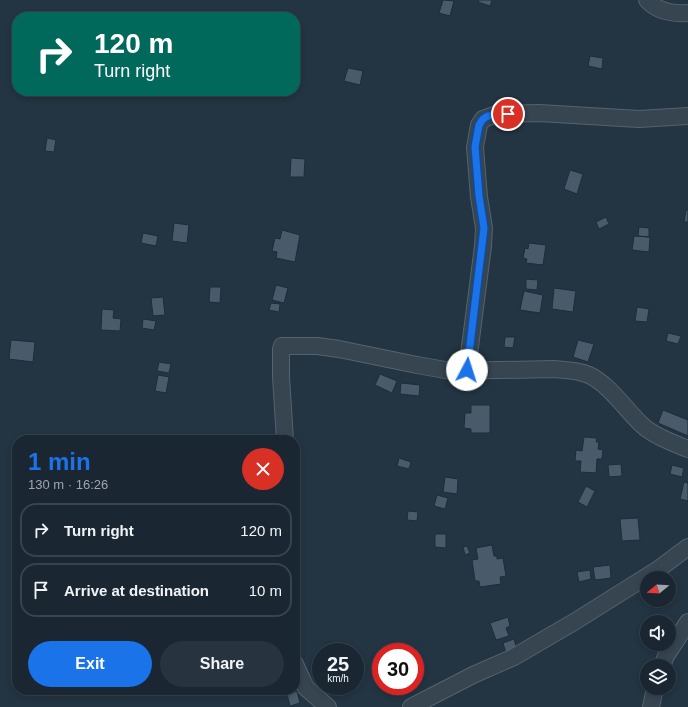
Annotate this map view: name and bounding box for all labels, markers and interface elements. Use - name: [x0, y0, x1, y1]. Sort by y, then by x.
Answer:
- icon: right: [28, 28, 80, 80]
- text: 120 m: [94, 28, 173, 59]
- text: Turn right: [94, 61, 170, 81]
- pin: [491, 97, 525, 131]
- icon: arrive: [497, 103, 519, 125]
- position arrow: [446, 349, 488, 391]
- text: 1 min: [28, 448, 91, 475]
- button: close: [242, 448, 284, 490]
- text: 130 m · 16:26: [28, 477, 108, 492]
- icon: right: [30, 519, 52, 541]
- text: Turn right: [64, 522, 134, 539]
- text: 120 m: [240, 522, 282, 539]
- north arrow: [640, 571, 676, 607]
- map controls: [640, 571, 676, 695]
- icon: arrive: [30, 579, 52, 601]
- text: Arrive at destination: [64, 582, 209, 599]
- text: 10 m: [249, 582, 282, 599]
- button: sound: [640, 615, 676, 651]
- button: Exit: [28, 641, 152, 687]
- button: Share: [160, 641, 284, 687]
- speed limit sign: 30: [372, 643, 424, 695]
- text: 25: [327, 653, 349, 675]
- button: layers: [640, 659, 676, 695]
- text: km/h: [327, 673, 349, 684]

